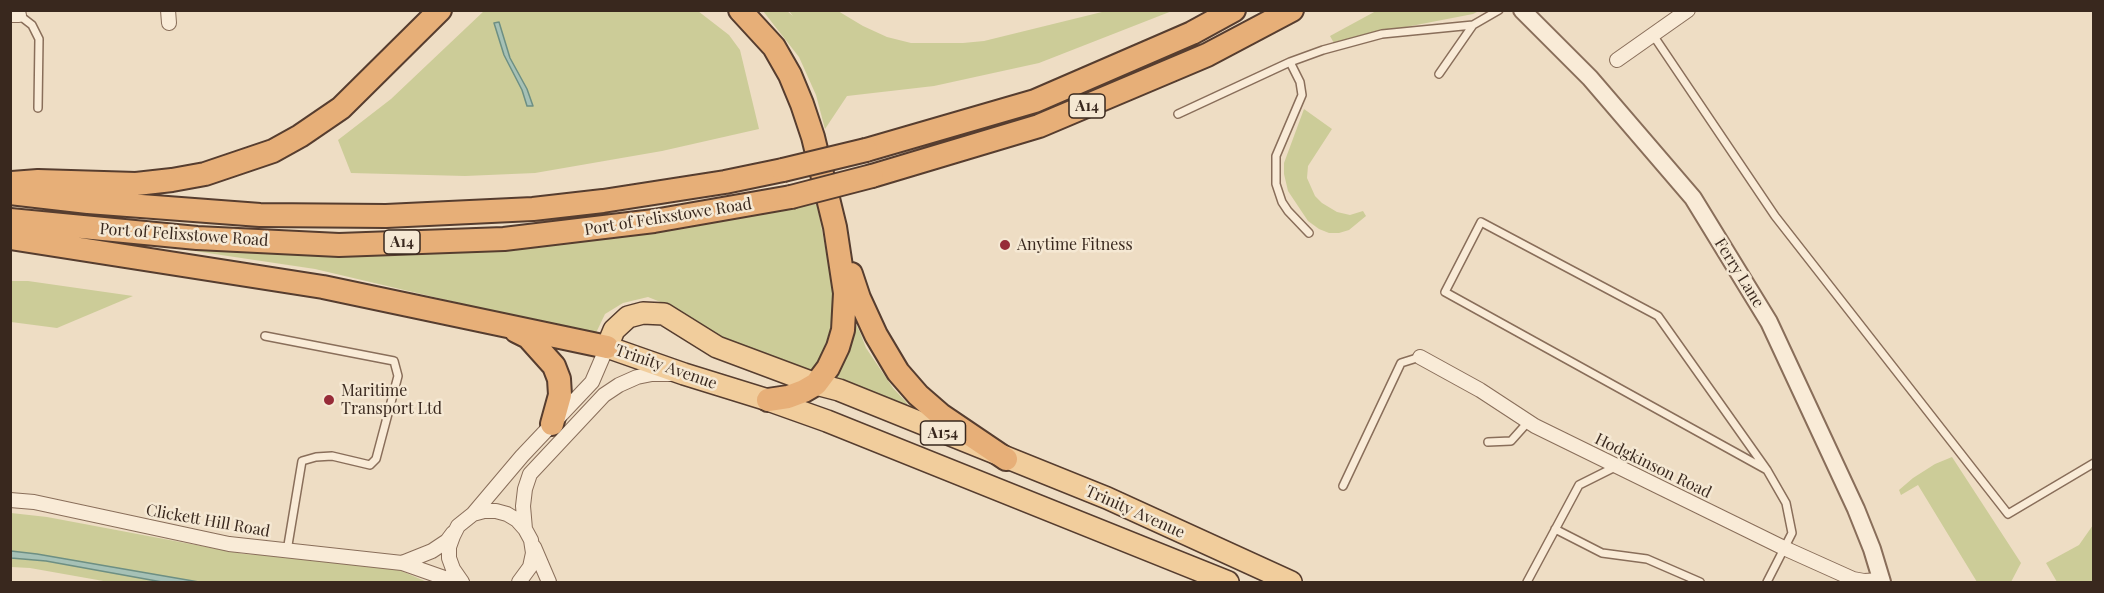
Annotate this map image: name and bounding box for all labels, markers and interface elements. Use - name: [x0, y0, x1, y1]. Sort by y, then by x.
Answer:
- road number: A14: [1069, 94, 1105, 118]
- street label: Port of Felixstowe Road: [583, 194, 753, 240]
- street label: Port of Felixstowe Road: [99, 220, 269, 250]
- road number: A14: [384, 230, 420, 254]
- place label: Anytime Fitness: [1017, 235, 1133, 255]
- street label: Ferry Lane: [1710, 235, 1768, 311]
- marker: Anytime Fitness: [998, 238, 1012, 252]
- street label: Trinity Avenue: [613, 341, 719, 393]
- place label: Maritime Transport Ltd: [341, 381, 442, 419]
- marker: Maritime Transport Ltd: [322, 393, 336, 407]
- road number: A154: [920, 421, 966, 445]
- street label: Hodgkinson Road: [1592, 429, 1714, 503]
- street label: Trinity Avenue: [1082, 482, 1188, 542]
- street label: Clickett Hill Road: [145, 501, 271, 541]

